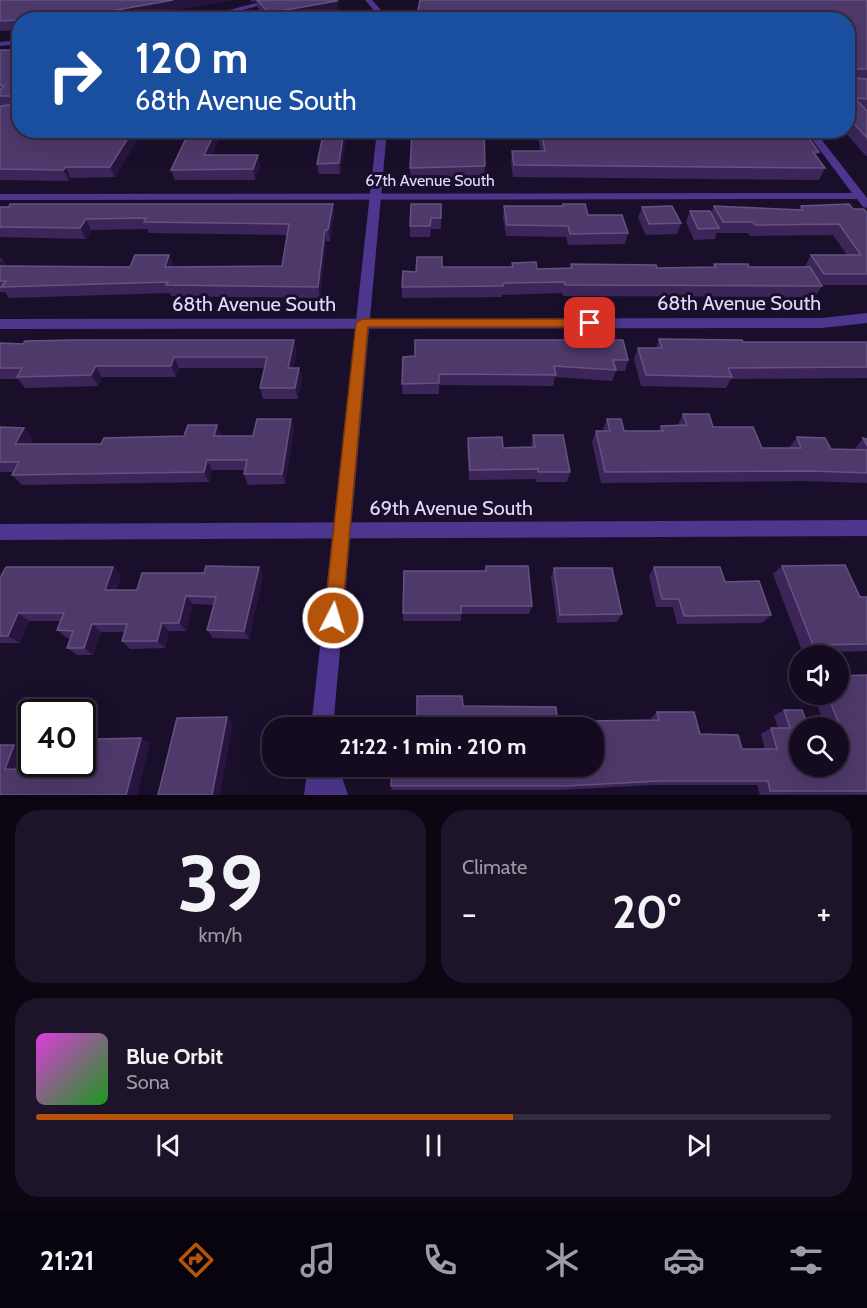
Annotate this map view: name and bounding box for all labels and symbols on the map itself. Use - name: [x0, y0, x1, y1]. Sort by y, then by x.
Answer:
- street label: 67th Avenue South: [365, 171, 495, 190]
- street label: 68th Avenue South: [657, 291, 821, 315]
- street label: 68th Avenue South: [172, 292, 336, 316]
- pin: [564, 297, 615, 348]
- street label: 69th Avenue South: [369, 496, 533, 520]
- position arrow: [301, 586, 365, 650]
- speed limit sign: 40: [18, 699, 96, 777]

